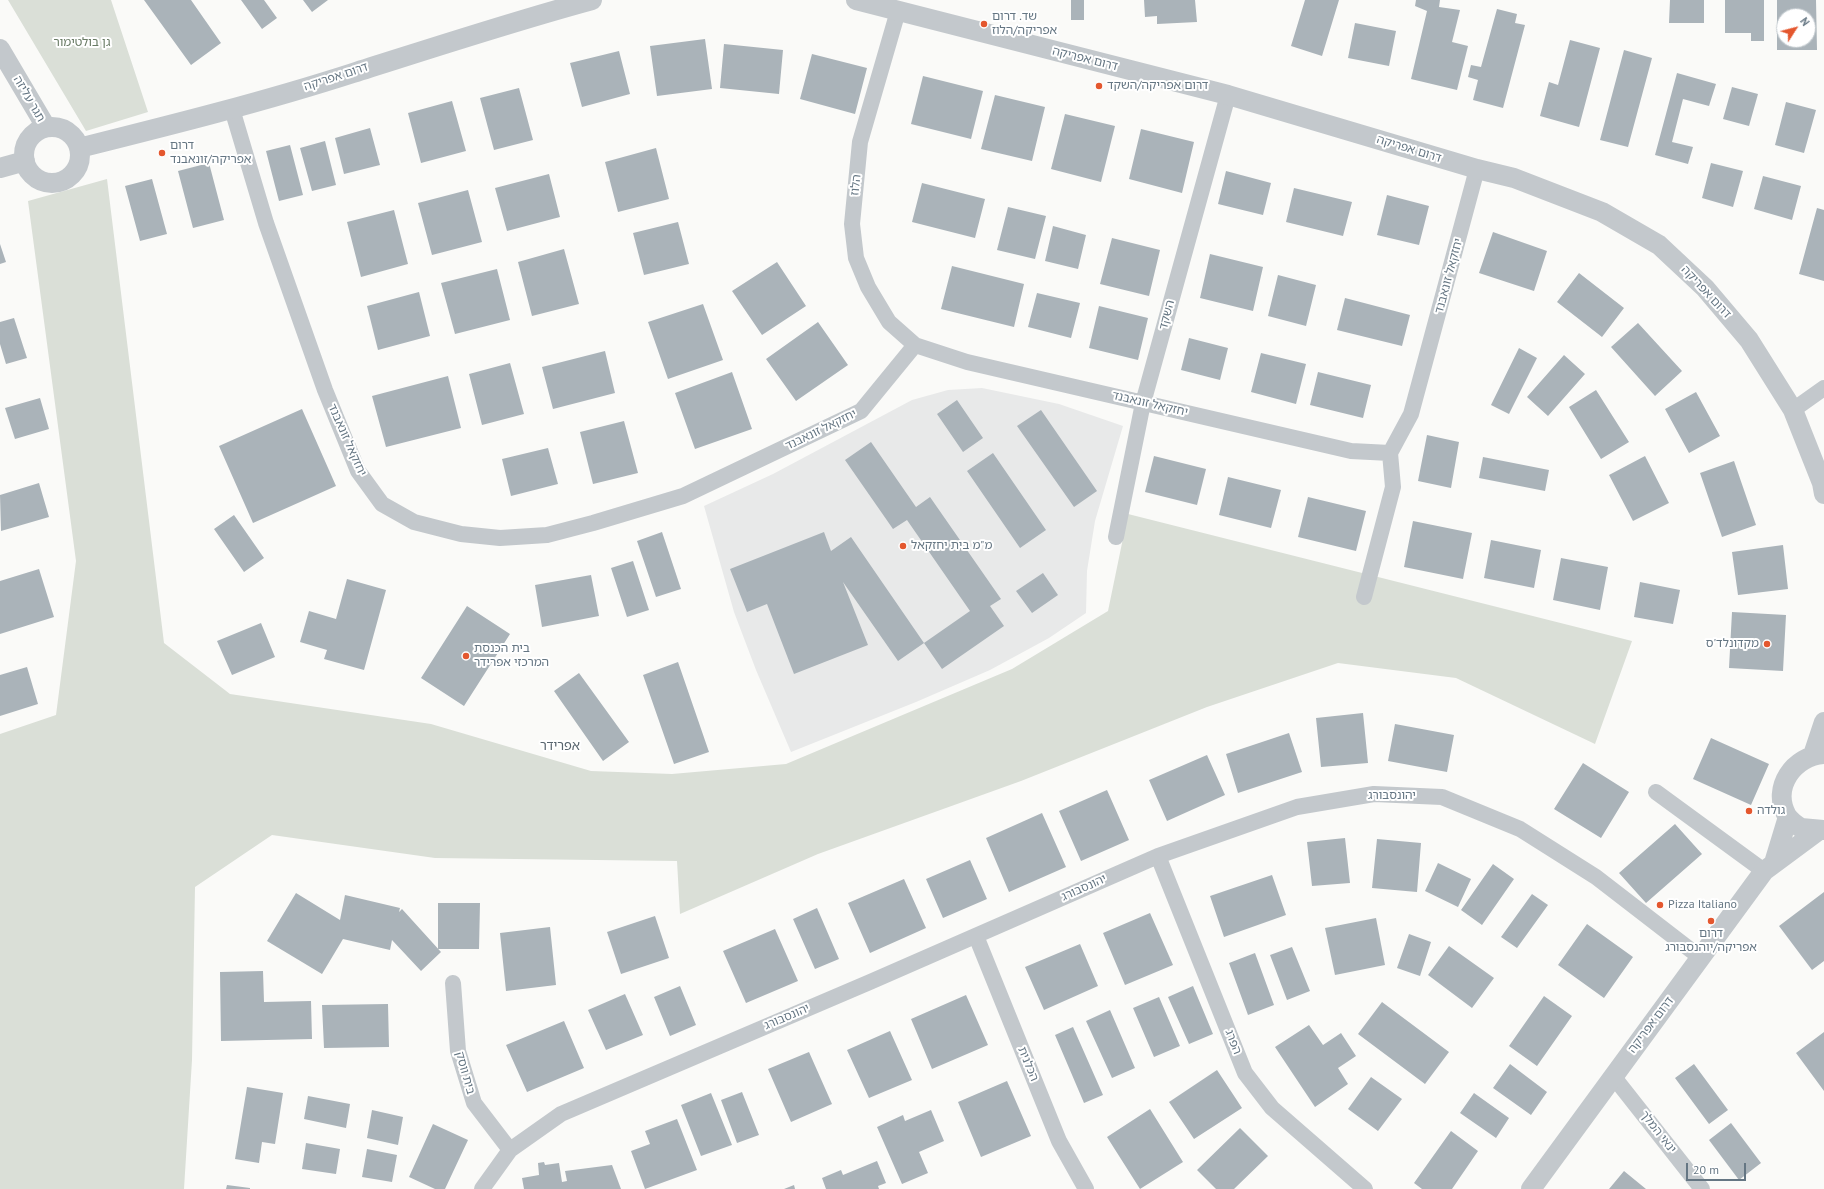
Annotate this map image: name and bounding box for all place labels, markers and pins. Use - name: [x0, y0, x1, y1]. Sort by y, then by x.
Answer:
- place label: שד. דרום אפריקה/הלוז: [992, 10, 1057, 38]
- marker: שד. דרום אפריקה/הלוז: [979, 19, 989, 29]
- place label: דרום אפריקה/השקד: [1107, 79, 1208, 93]
- marker: דרום אפריקה/השקד: [1094, 81, 1104, 91]
- place label: דרום אפריקה/זונאבנד: [170, 139, 251, 167]
- marker: דרום אפריקה/זונאבנד: [157, 148, 167, 158]
- place label: מ"מ בית יחזקאל: [911, 539, 992, 553]
- marker: מ"מ בית יחזקאל: [898, 541, 908, 551]
- place label: מקדונלד'ס: [1706, 637, 1759, 651]
- marker: מקדונלד'ס: [1762, 639, 1772, 649]
- place label: בית הכנסת המרכזי אפרידר: [474, 642, 549, 670]
- marker: בית הכנסת המרכזי אפרידר: [461, 651, 471, 661]
- place label: גולדה: [1757, 804, 1785, 818]
- marker: גולדה: [1744, 806, 1754, 816]
- place label: Pizza Italiano: [1668, 898, 1737, 912]
- marker: Pizza Italiano: [1655, 900, 1665, 910]
- marker: דרום אפריקה/יוהנסבורג: [1706, 916, 1716, 926]
- place label: דרום אפריקה/יוהנסבורג: [1665, 927, 1757, 955]

